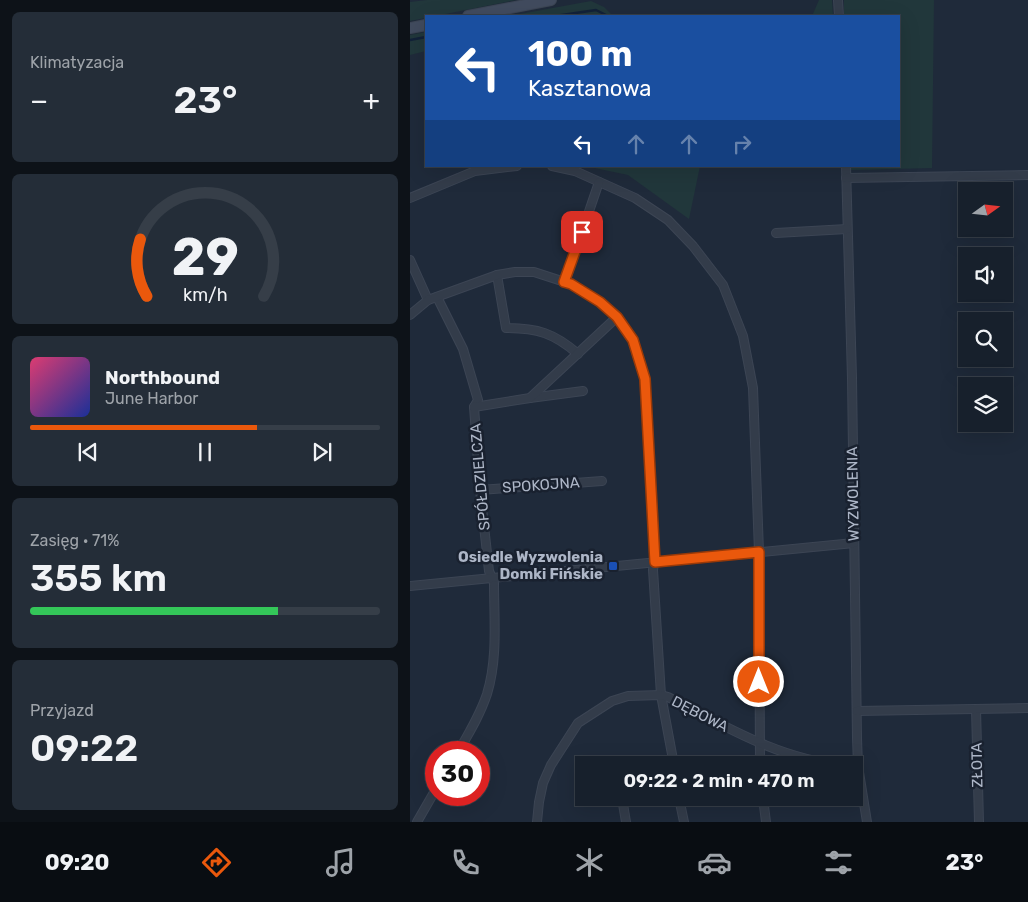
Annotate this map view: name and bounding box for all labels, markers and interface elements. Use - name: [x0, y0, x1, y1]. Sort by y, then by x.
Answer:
- text: 100 m: [528, 33, 633, 75]
- icon: left: [445, 35, 510, 100]
- text: Klimatyzacja: [30, 53, 124, 72]
- text: Kasztanowa: [528, 75, 652, 102]
- text: 23°: [173, 77, 237, 123]
- text: −: [30, 84, 48, 117]
- text: +: [363, 84, 380, 117]
- icon: left: [569, 130, 597, 158]
- icon: ahead: [622, 130, 650, 158]
- icon: ahead: [675, 130, 703, 158]
- icon: right: [728, 130, 756, 158]
- north arrow: [958, 182, 1012, 238]
- map controls: [958, 182, 1013, 432]
- pin: [561, 211, 603, 253]
- icon: arrive: [568, 218, 596, 246]
- text: 29: [171, 226, 239, 288]
- button: sound: [958, 247, 1013, 302]
- text: km/h: [183, 284, 227, 305]
- button: search: [958, 312, 1013, 367]
- text: Northbound: [105, 366, 220, 389]
- button: layers: [958, 377, 1013, 432]
- text: June Harbor: [105, 389, 198, 408]
- street label: SPÓŁDZIELCZA: [466, 423, 494, 531]
- icon: previous: [74, 438, 102, 466]
- icon: pause: [191, 438, 219, 466]
- icon: next: [308, 438, 336, 466]
- street label: WYZWOLENIA: [843, 446, 863, 542]
- street label: SPOKOJNA: [502, 473, 580, 497]
- text: Zasięg · 71%: [30, 531, 119, 550]
- place label: Osiedle Wyzwolenia Domki Fińskie: [458, 548, 603, 583]
- text: 355 km: [30, 555, 167, 601]
- marker: Osiedle Wyzwolenia Domki Fińskie: [607, 560, 619, 572]
- position arrow: [732, 655, 784, 707]
- street label: DĘBOWA: [669, 692, 731, 736]
- text: Przyjazd: [30, 701, 94, 720]
- text: 09:22: [30, 725, 138, 771]
- speed limit sign: 30: [425, 741, 490, 806]
- street label: ZŁOTA: [968, 742, 986, 788]
- text: 09:22 · 2 min · 470 m: [623, 769, 815, 792]
- icon: directions: [199, 845, 234, 880]
- icon: music: [323, 845, 358, 880]
- icon: phone: [448, 845, 483, 880]
- icon: climate: [572, 845, 607, 880]
- icon: car: [697, 845, 732, 880]
- icon: filters: [821, 845, 856, 880]
- text: 09:20: [45, 849, 109, 876]
- text: 23°: [945, 849, 983, 876]

